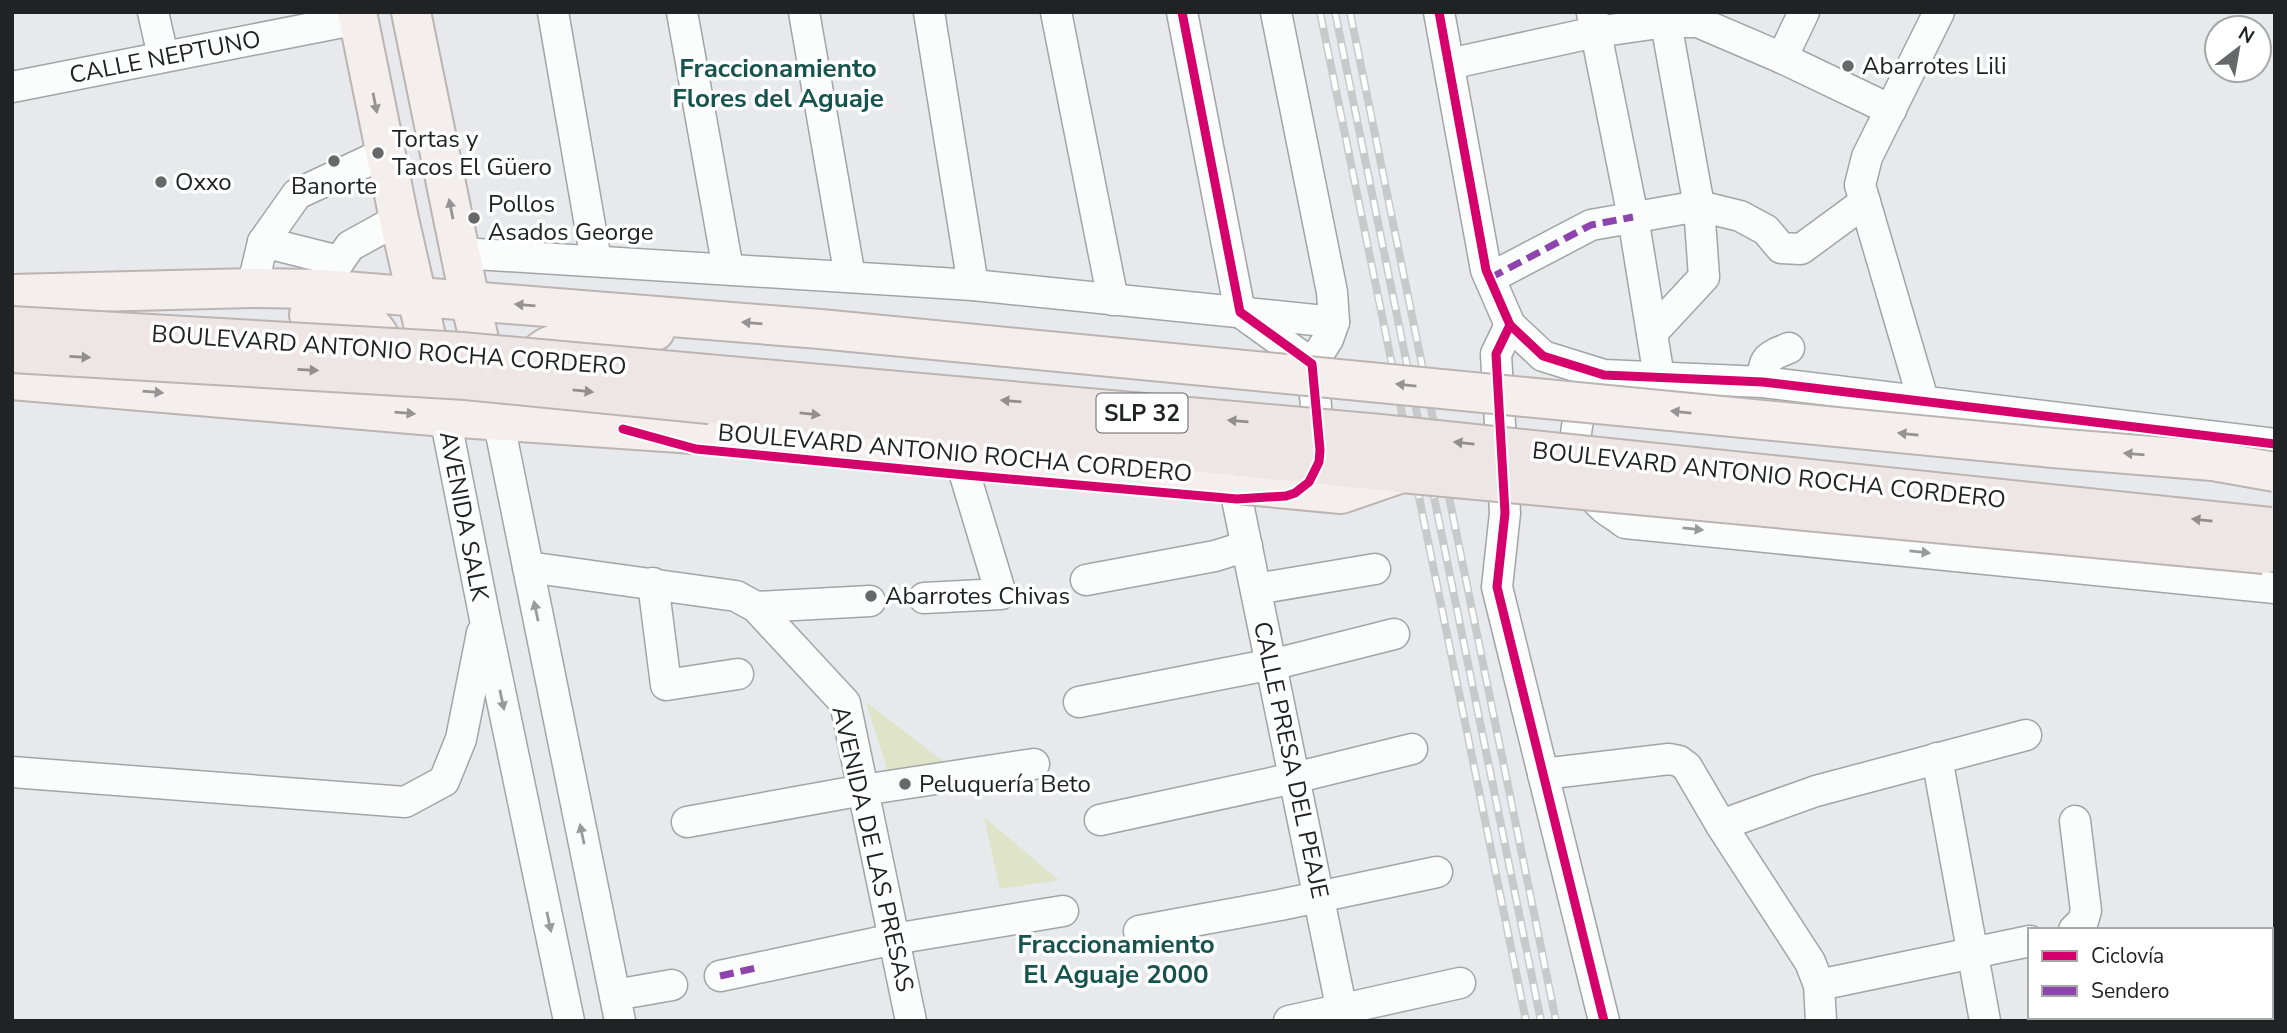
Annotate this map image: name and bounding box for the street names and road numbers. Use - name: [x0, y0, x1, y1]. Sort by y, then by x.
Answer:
- street label: CALLE NEPTUNO: [67, 23, 263, 91]
- street label: BOULEVARD ANTONIO ROCHA CORDERO: [151, 317, 627, 383]
- road number: SLP 32: [1096, 394, 1188, 432]
- street label: BOULEVARD ANTONIO ROCHA CORDERO: [717, 416, 1193, 490]
- street label: AVENIDA SALK: [432, 429, 496, 604]
- street label: BOULEVARD ANTONIO ROCHA CORDERO: [1531, 434, 2007, 516]
- street label: CALLE PRESA DEL PEAJE: [1246, 619, 1336, 901]
- street label: AVENIDA DE LAS PRESAS: [825, 703, 921, 995]

